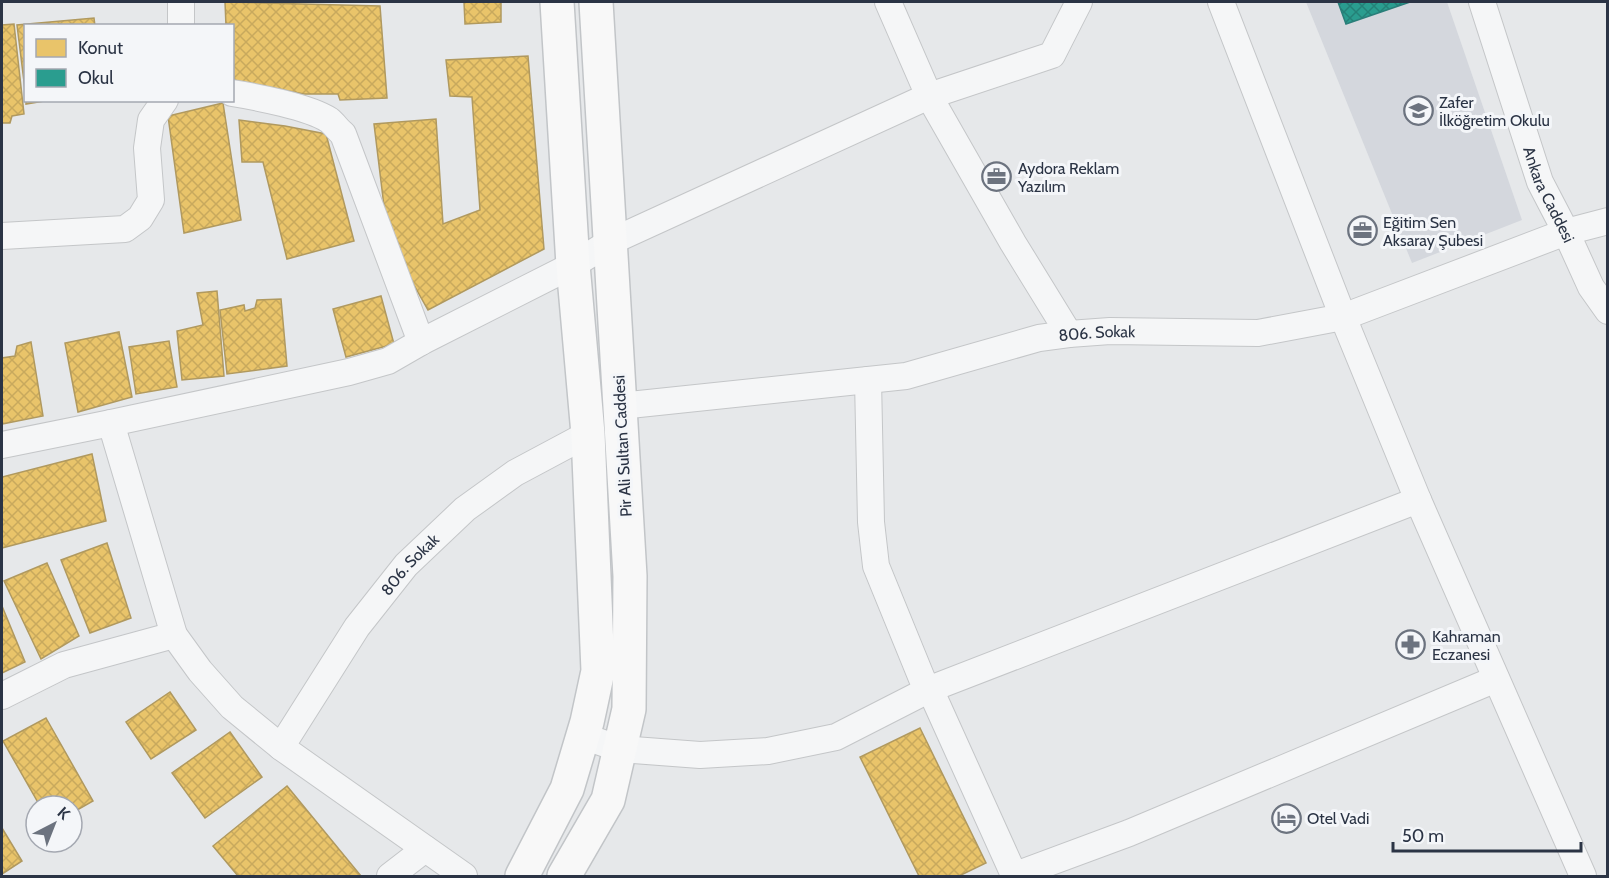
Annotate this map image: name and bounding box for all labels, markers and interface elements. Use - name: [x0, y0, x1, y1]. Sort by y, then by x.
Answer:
- legend: [24, 24, 234, 102]
- text: Konut: [78, 37, 123, 59]
- text: Okul: [78, 67, 114, 89]
- place label: Zafer İlköğretim Okulu: [1439, 93, 1550, 130]
- school or university icon: Zafer İlköğretim Okulu: [1402, 95, 1434, 127]
- street label: Ankara Caddesi: [1519, 144, 1578, 245]
- place label: Aydora Reklam Yazılım: [1017, 159, 1119, 196]
- office icon: Aydora Reklam Yazılım: [981, 161, 1013, 193]
- place label: Eğitim Sen Aksaray Şubesi: [1383, 213, 1483, 250]
- office icon: Eğitim Sen Aksaray Şubesi: [1346, 215, 1378, 247]
- street label: 806. Sokak: [1057, 322, 1136, 345]
- street label: Pir Ali Sultan Caddesi: [609, 375, 636, 517]
- street label: 806. Sokak: [377, 529, 444, 599]
- place label: Kahraman Eczanesi: [1432, 627, 1501, 664]
- pharmacy icon: Kahraman Eczanesi: [1395, 629, 1427, 661]
- north arrow: [24, 794, 84, 854]
- hotel icon: Otel Vadi: [1270, 802, 1302, 834]
- text: K: [54, 803, 74, 824]
- place label: Otel Vadi: [1307, 809, 1369, 828]
- scale bar: [1393, 815, 1580, 853]
- text: 50 m: [1402, 825, 1444, 847]

